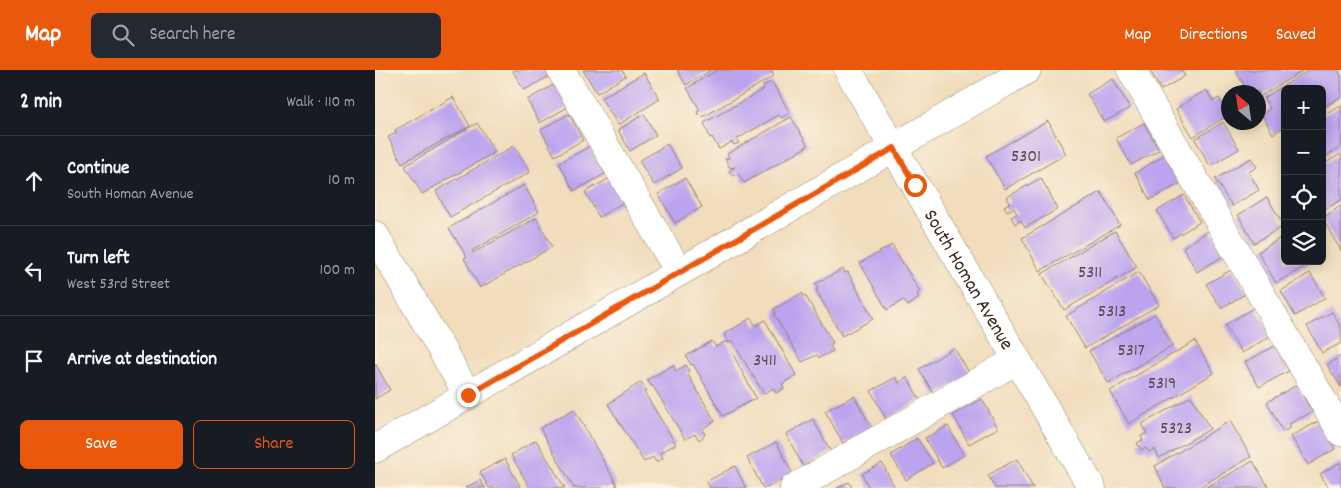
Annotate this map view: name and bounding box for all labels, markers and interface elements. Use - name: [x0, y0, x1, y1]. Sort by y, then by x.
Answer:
- search box: [91, 13, 441, 58]
- text: Map: [25, 18, 61, 52]
- icon: search: [109, 21, 137, 49]
- text: Search here: [149, 22, 235, 49]
- text: Map: [1124, 23, 1151, 48]
- text: Directions: [1179, 23, 1248, 48]
- text: Saved: [1276, 23, 1316, 48]
- north arrow: [1221, 85, 1266, 130]
- map controls: [1281, 85, 1326, 265]
- button: +: [1281, 85, 1326, 130]
- text: 2 min: [20, 88, 62, 118]
- text: Walk · 110 m: [287, 91, 355, 114]
- button: −: [1281, 130, 1326, 175]
- house number: 5301: [1011, 145, 1041, 170]
- text: Continue: [67, 156, 129, 183]
- icon: ahead: [20, 167, 48, 195]
- text: 10 m: [328, 169, 355, 192]
- route start: [904, 174, 927, 197]
- button: locate: [1281, 175, 1326, 220]
- text: South Homan Avenue: [67, 183, 194, 206]
- street label: South Homan Avenue: [915, 205, 1020, 356]
- button: layers: [1281, 220, 1326, 265]
- text: Turn left: [67, 246, 130, 273]
- icon: left: [20, 257, 48, 285]
- text: 100 m: [319, 259, 355, 282]
- house number: 5311: [1078, 261, 1102, 286]
- text: West 53rd Street: [67, 273, 170, 296]
- house number: 5313: [1098, 300, 1126, 325]
- house number: 5317: [1117, 339, 1145, 364]
- icon: arrive: [20, 347, 48, 375]
- text: Arrive at destination: [67, 347, 217, 374]
- house number: 3411: [753, 349, 777, 374]
- house number: 5319: [1148, 372, 1176, 397]
- route end: [457, 384, 480, 407]
- house number: 5323: [1160, 417, 1192, 442]
- button: Save: [20, 420, 183, 469]
- button: Share: [193, 420, 355, 469]

